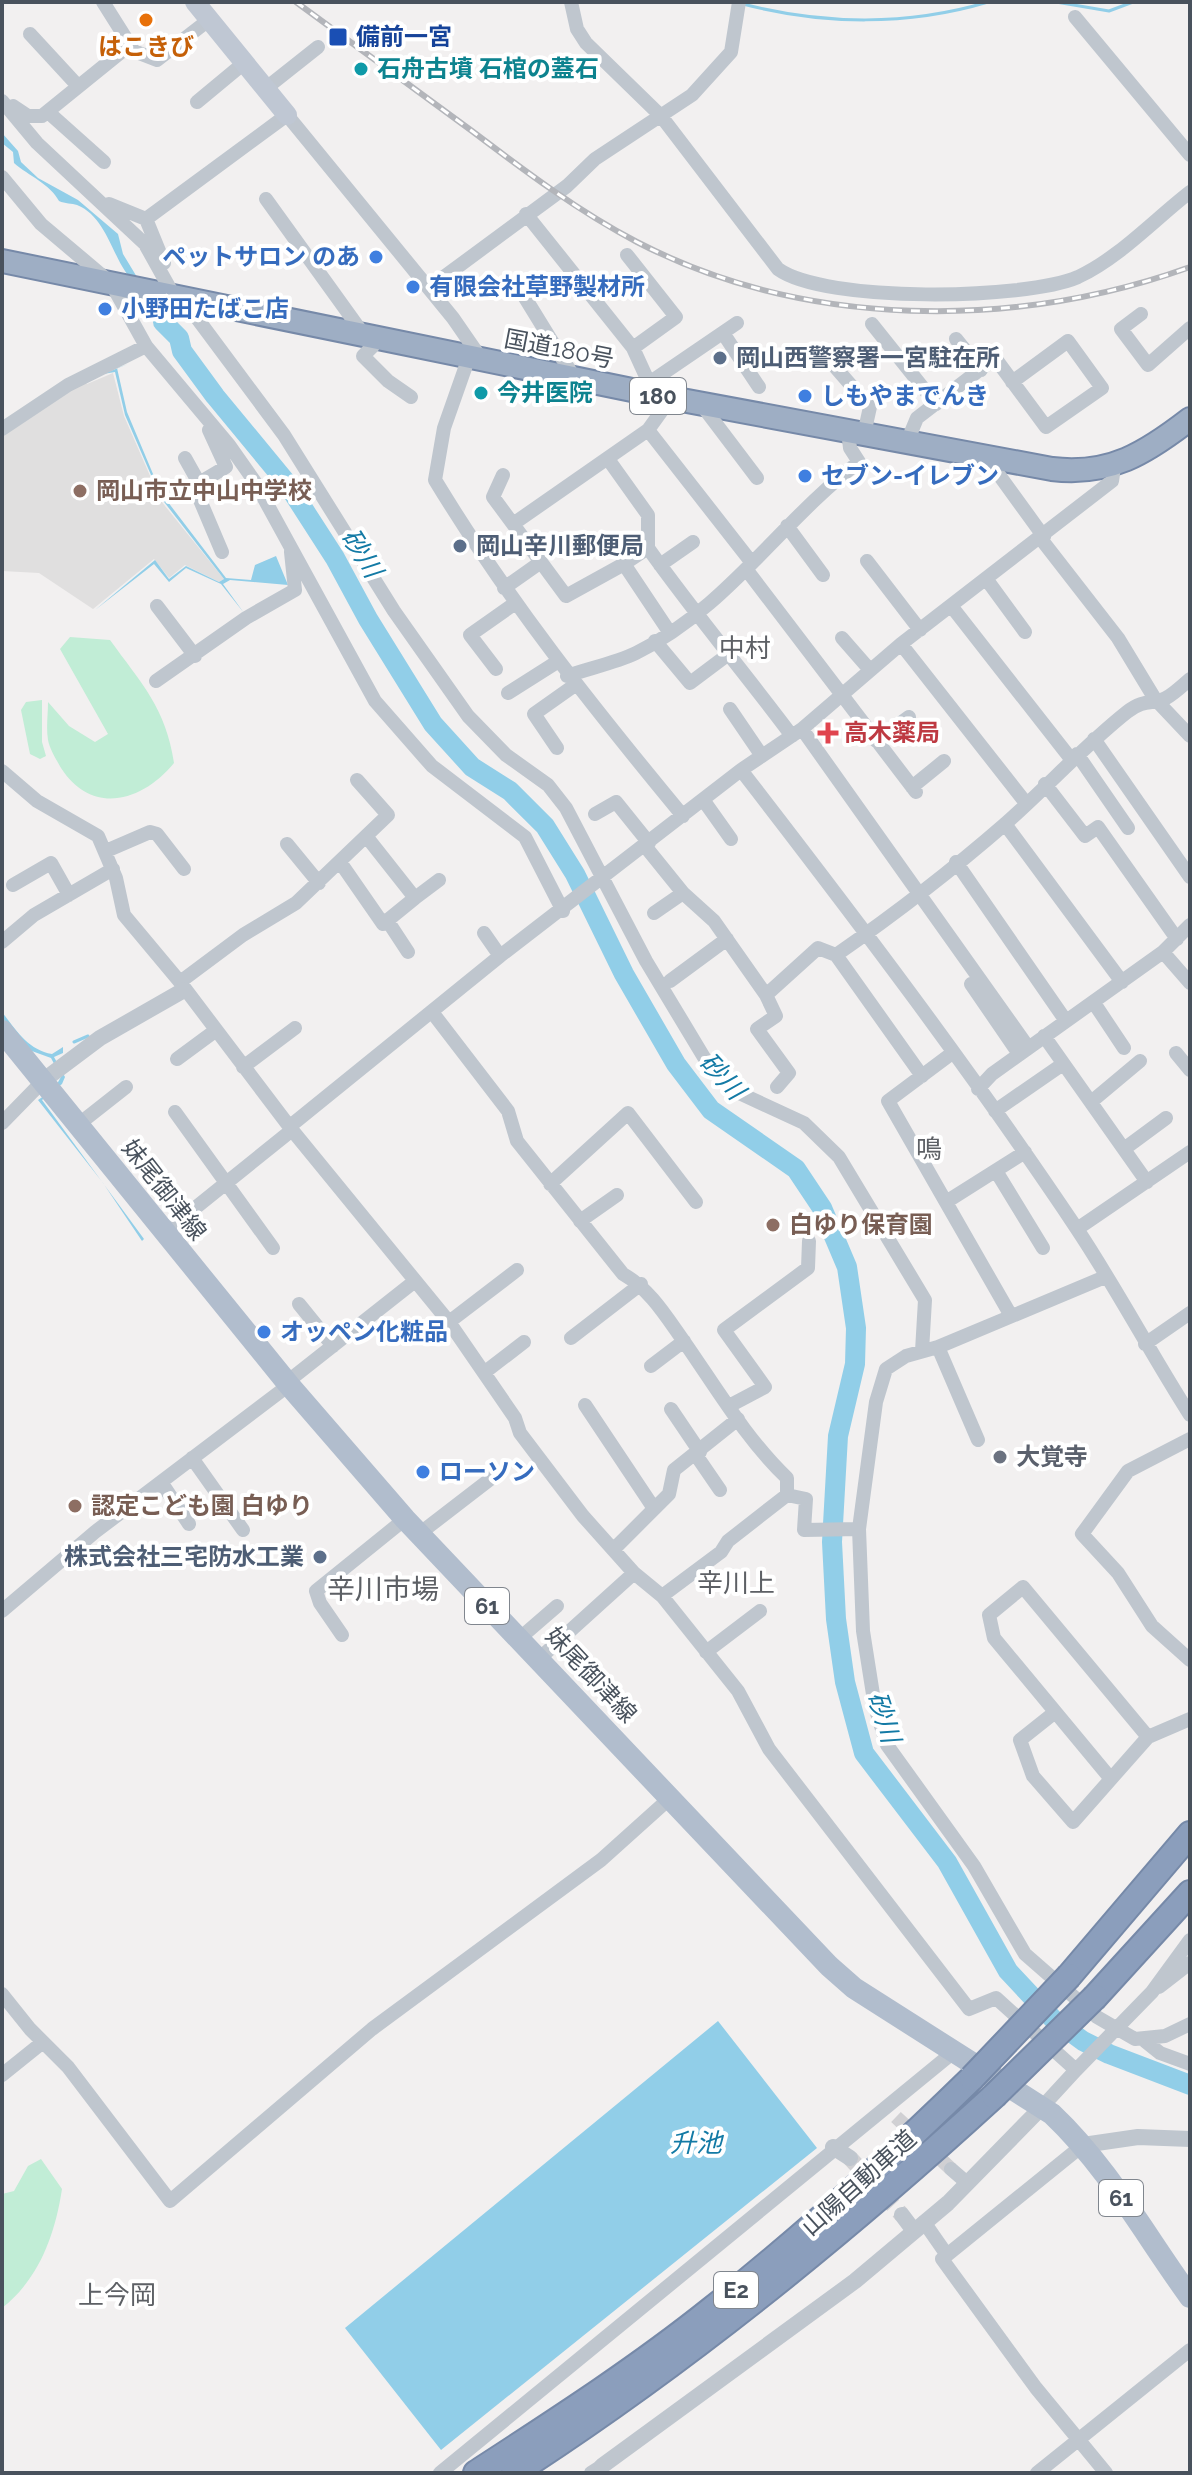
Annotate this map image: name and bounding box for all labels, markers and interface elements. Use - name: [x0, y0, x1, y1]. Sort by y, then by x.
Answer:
- marker: はこきび: [137, 11, 155, 29]
- place label: 備前一宮: [356, 22, 452, 51]
- marker: 備前一宮: [327, 26, 349, 48]
- place label: はこきび: [98, 32, 194, 61]
- place label: 石舟古墳 石棺の蓋石: [377, 54, 599, 83]
- marker: 石舟古墳 石棺の蓋石: [352, 60, 370, 78]
- place label: ペットサロン のあ: [162, 242, 360, 271]
- marker: ペットサロン のあ: [367, 248, 385, 266]
- place label: 有限会社草野製材所: [429, 272, 645, 301]
- marker: 有限会社草野製材所: [404, 278, 422, 296]
- place label: 小野田たばこ店: [121, 294, 289, 323]
- marker: 小野田たばこ店: [96, 300, 114, 318]
- street label: 国道180号: [502, 324, 616, 373]
- place label: 岡山西警察署一宮駐在所: [736, 343, 1000, 372]
- marker: 岡山西警察署一宮駐在所: [711, 349, 729, 367]
- place label: 今井医院: [497, 378, 593, 407]
- road number: 180: [630, 378, 686, 414]
- place label: しもやまでんき: [821, 381, 989, 410]
- marker: 今井医院: [472, 384, 490, 402]
- marker: しもやまでんき: [796, 387, 814, 405]
- place label: セブン-イレブン: [821, 461, 999, 490]
- marker: セブン-イレブン: [796, 467, 814, 485]
- place label: 岡山市立中山中学校: [96, 476, 312, 505]
- marker: 岡山市立中山中学校: [71, 482, 89, 500]
- water label: 砂川: [335, 523, 390, 586]
- place label: 岡山辛川郵便局: [476, 531, 644, 560]
- marker: 岡山辛川郵便局: [451, 537, 469, 555]
- district label: 中村: [719, 633, 771, 663]
- place label: 高木薬局: [844, 718, 940, 747]
- marker: 高木薬局: [819, 724, 837, 742]
- water label: 砂川: [693, 1047, 753, 1107]
- street label: 妹尾御津線: [116, 1133, 213, 1246]
- district label: 鳴: [916, 1134, 942, 1164]
- place label: 白ゆり保育園: [789, 1210, 933, 1239]
- marker: 白ゆり保育園: [764, 1216, 782, 1234]
- place label: オッペン化粧品: [280, 1317, 448, 1346]
- marker: オッペン化粧品: [255, 1323, 273, 1341]
- place label: 大覚寺: [1016, 1442, 1088, 1471]
- marker: 大覚寺: [991, 1448, 1009, 1466]
- place label: ローソン: [439, 1457, 535, 1486]
- marker: ローソン: [414, 1463, 432, 1481]
- place label: 認定こども園 白ゆり: [91, 1491, 313, 1520]
- marker: 認定こども園 白ゆり: [66, 1497, 84, 1515]
- place label: 株式会社三宅防水工業: [64, 1542, 304, 1571]
- marker: 株式会社三宅防水工業: [311, 1548, 329, 1566]
- district label: 辛川上: [697, 1568, 775, 1598]
- district label: 辛川市場: [327, 1573, 439, 1606]
- road number: 61: [465, 1588, 509, 1624]
- street label: 妹尾御津線: [540, 1621, 643, 1728]
- water label: 砂川: [862, 1688, 907, 1749]
- street label: 山陽自動車道: [795, 2124, 922, 2242]
- water label: 升池: [670, 2128, 725, 2158]
- road number: 61: [1099, 2180, 1143, 2216]
- road number: E2: [714, 2272, 758, 2308]
- district label: 上今岡: [78, 2280, 156, 2310]

